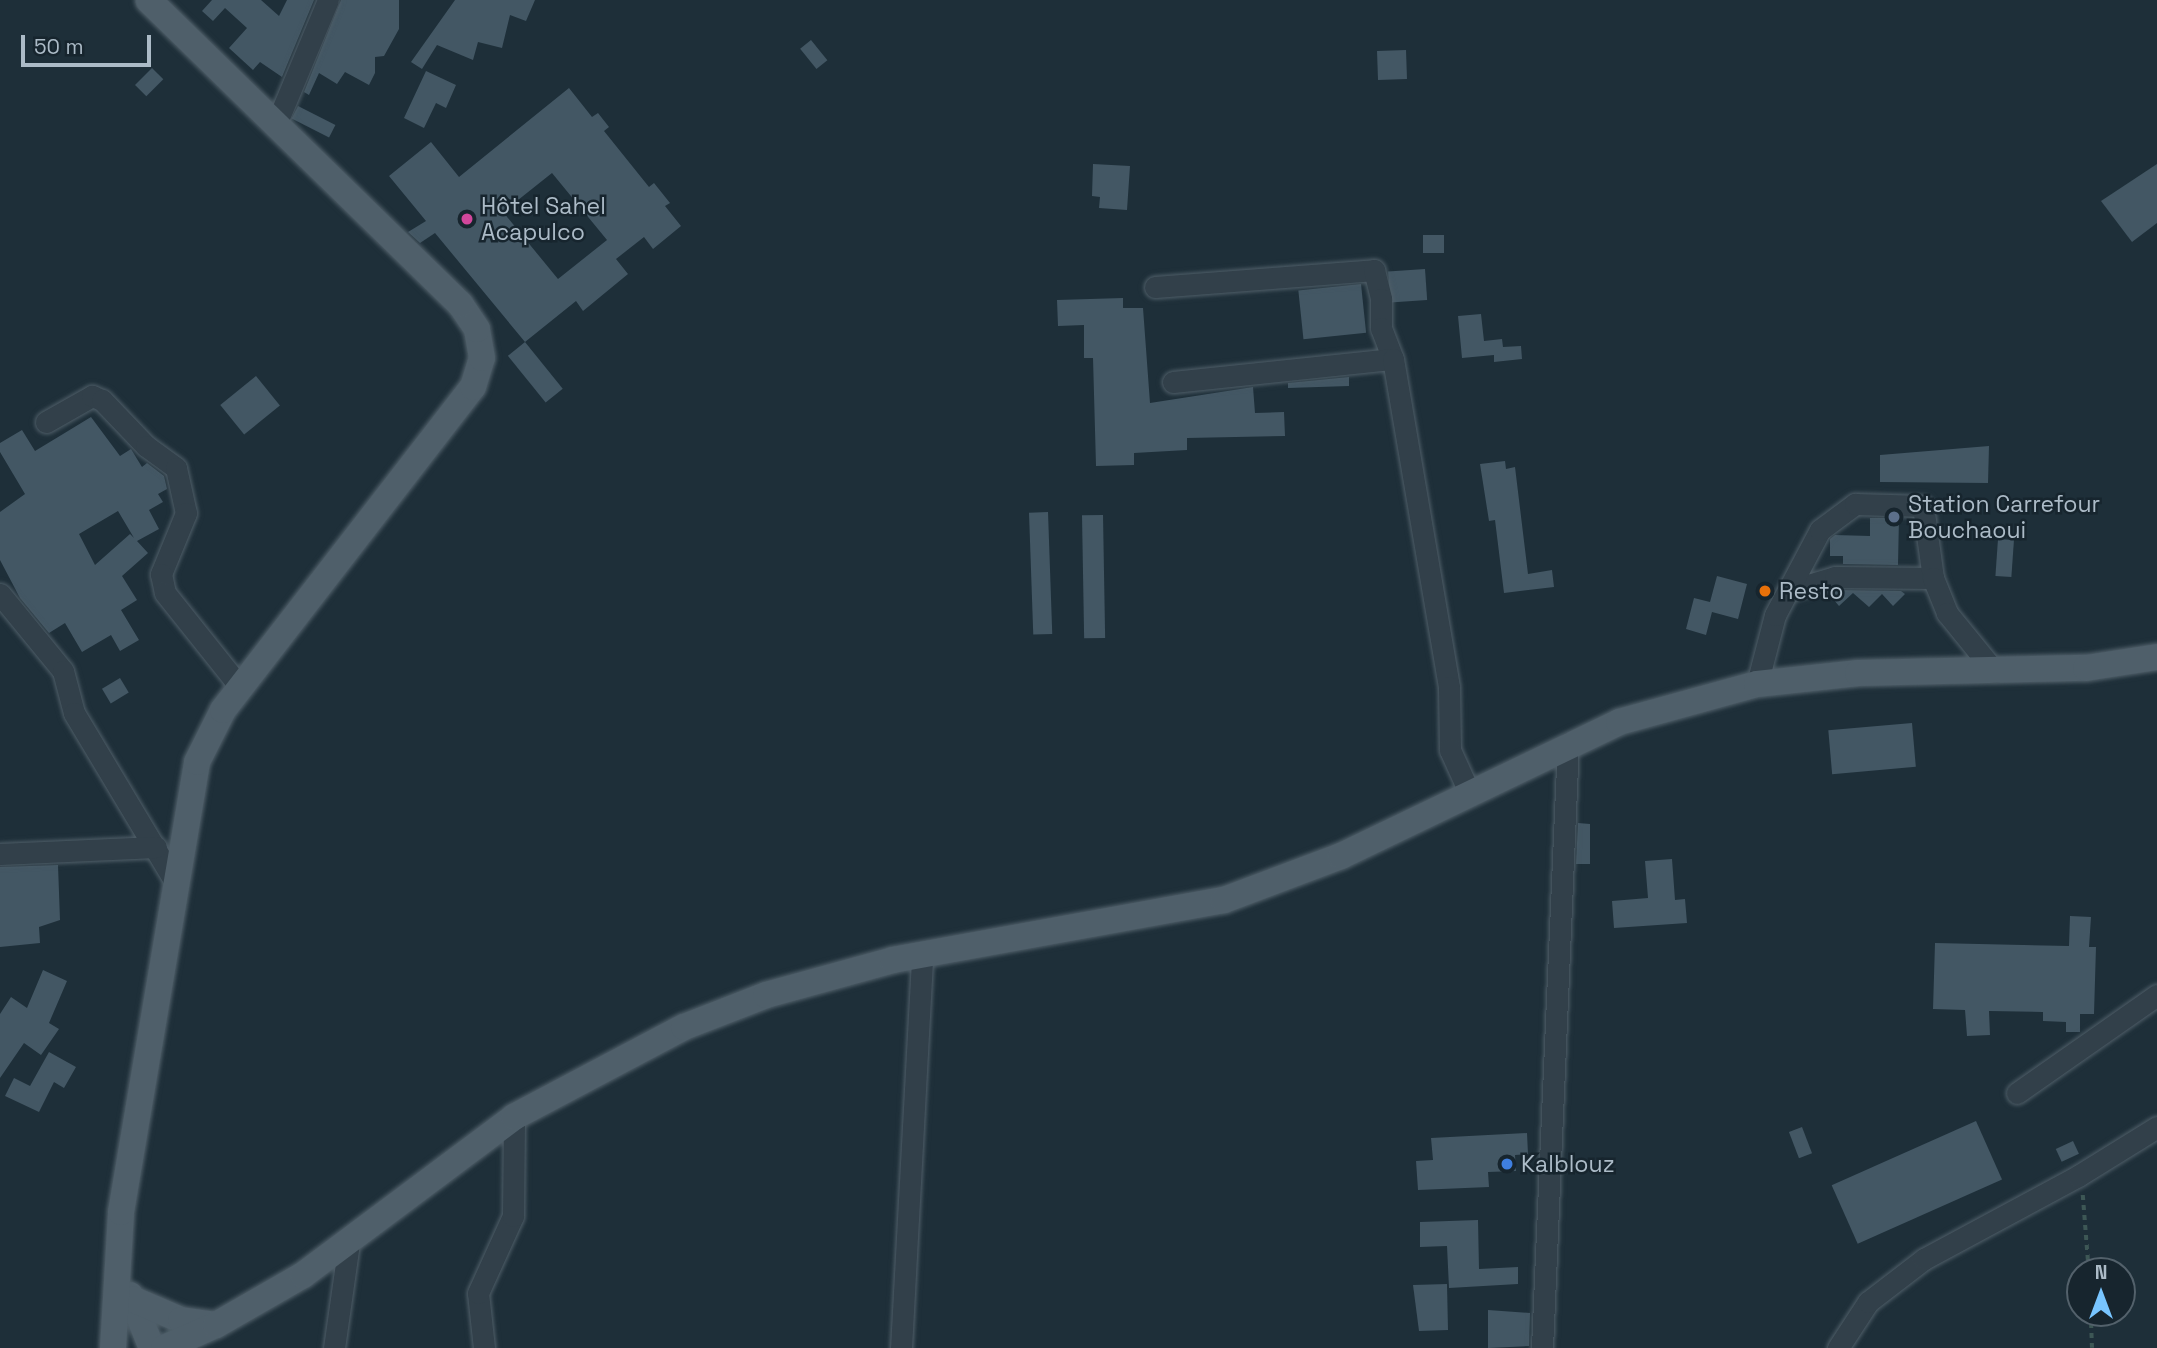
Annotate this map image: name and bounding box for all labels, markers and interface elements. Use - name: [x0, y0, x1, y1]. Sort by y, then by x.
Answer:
- scale bar: [24, 21, 154, 65]
- text: 50 m: [34, 33, 84, 60]
- place label: Hôtel Sahel Acapulco: [481, 192, 606, 246]
- marker: Hôtel Sahel Acapulco: [459, 211, 475, 227]
- place label: Station Carrefour Bouchaoui: [1908, 490, 2100, 544]
- marker: Station Carrefour Bouchaoui: [1886, 509, 1902, 525]
- place label: Resto: [1779, 577, 1843, 605]
- marker: Resto: [1757, 583, 1773, 599]
- place label: Kalblouz: [1521, 1150, 1615, 1178]
- marker: Kalblouz: [1499, 1156, 1515, 1172]
- north arrow: [2066, 1257, 2136, 1327]
- text: N: [2095, 1260, 2107, 1285]

